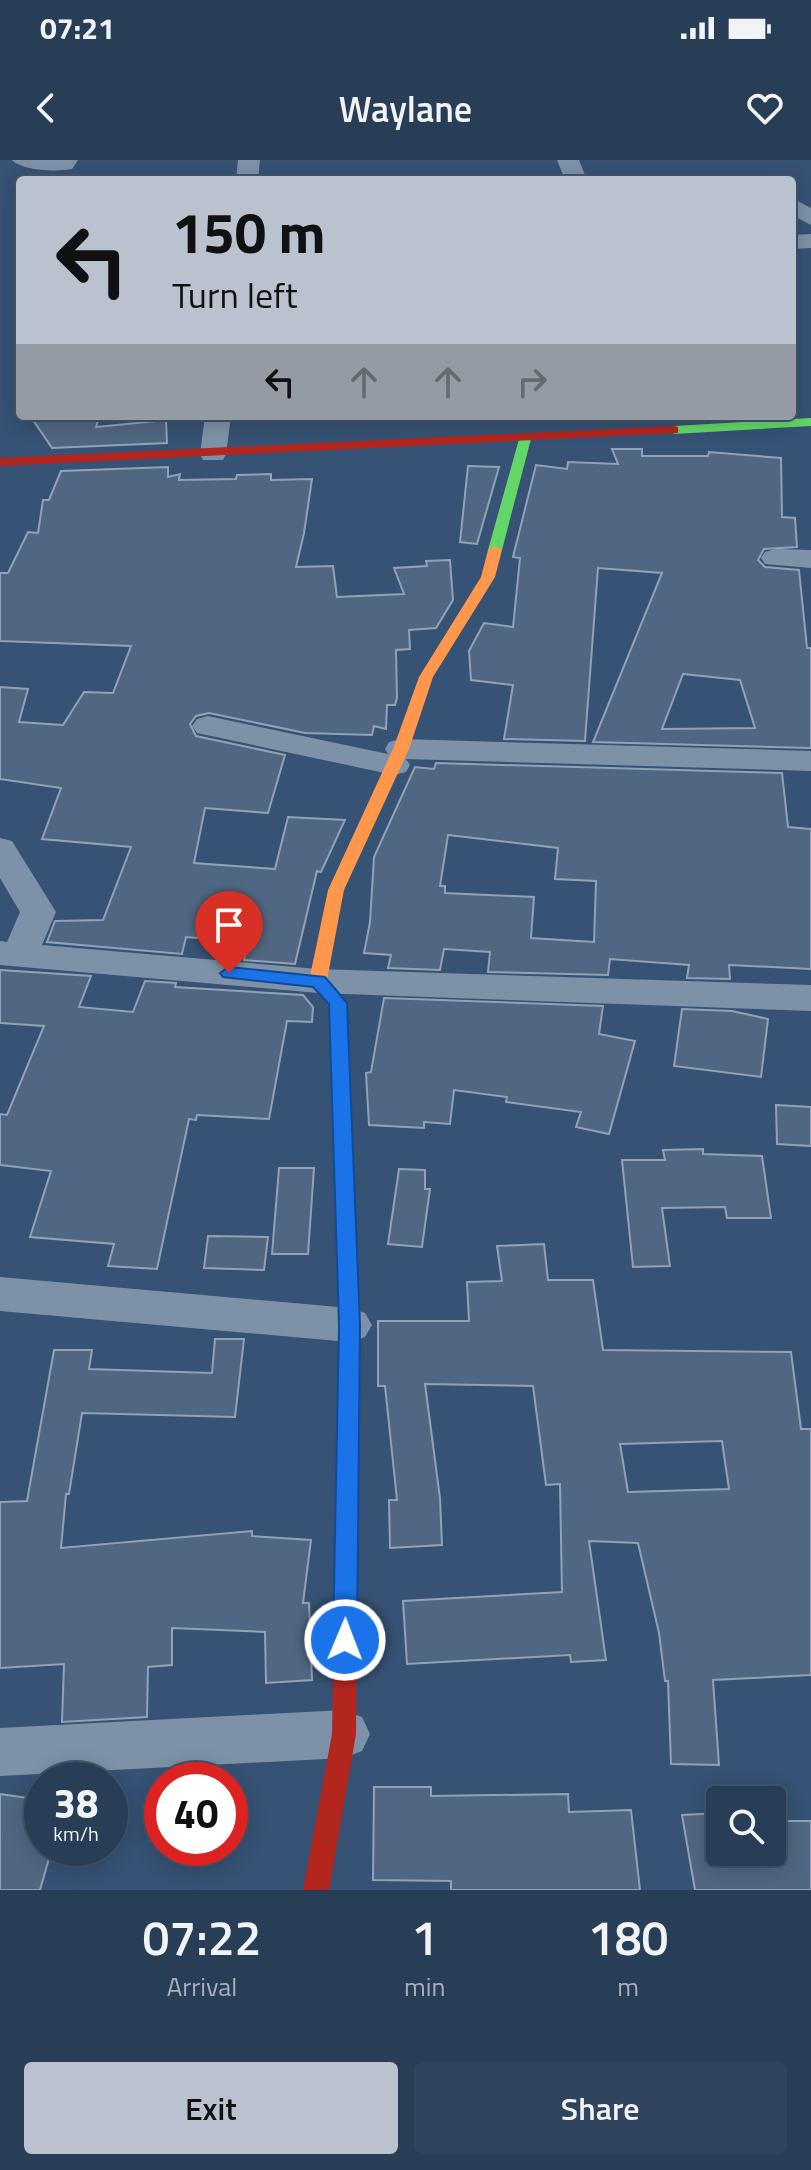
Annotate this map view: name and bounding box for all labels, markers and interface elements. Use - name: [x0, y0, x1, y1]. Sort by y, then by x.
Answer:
- text: 07:21: [40, 5, 115, 51]
- text: Waylane: [339, 81, 472, 136]
- icon: back: [24, 86, 68, 130]
- icon: heart: [743, 86, 787, 130]
- text: 150 m: [172, 190, 325, 275]
- icon: left: [40, 208, 144, 312]
- text: Turn left: [172, 267, 298, 322]
- icon: left: [258, 360, 302, 404]
- icon: ahead: [342, 360, 386, 404]
- icon: ahead: [426, 360, 470, 404]
- icon: right: [510, 360, 554, 404]
- pin: [195, 891, 263, 973]
- icon: arrive: [207, 903, 251, 947]
- position arrow: [303, 1598, 387, 1682]
- speed limit sign: 40: [144, 1762, 248, 1866]
- text: 38: [54, 1773, 98, 1834]
- map controls: [706, 1786, 786, 1866]
- button: search: [706, 1786, 786, 1866]
- text: km/h: [53, 1818, 99, 1849]
- text: 07:22: [142, 1901, 261, 1974]
- text: 1: [411, 1901, 438, 1974]
- text: 180: [588, 1901, 669, 1974]
- text: Arrival: [167, 1967, 237, 2006]
- text: min: [404, 1967, 445, 2006]
- text: m: [617, 1967, 639, 2006]
- button: Exit: [24, 2062, 398, 2154]
- button: Share: [414, 2062, 787, 2154]

